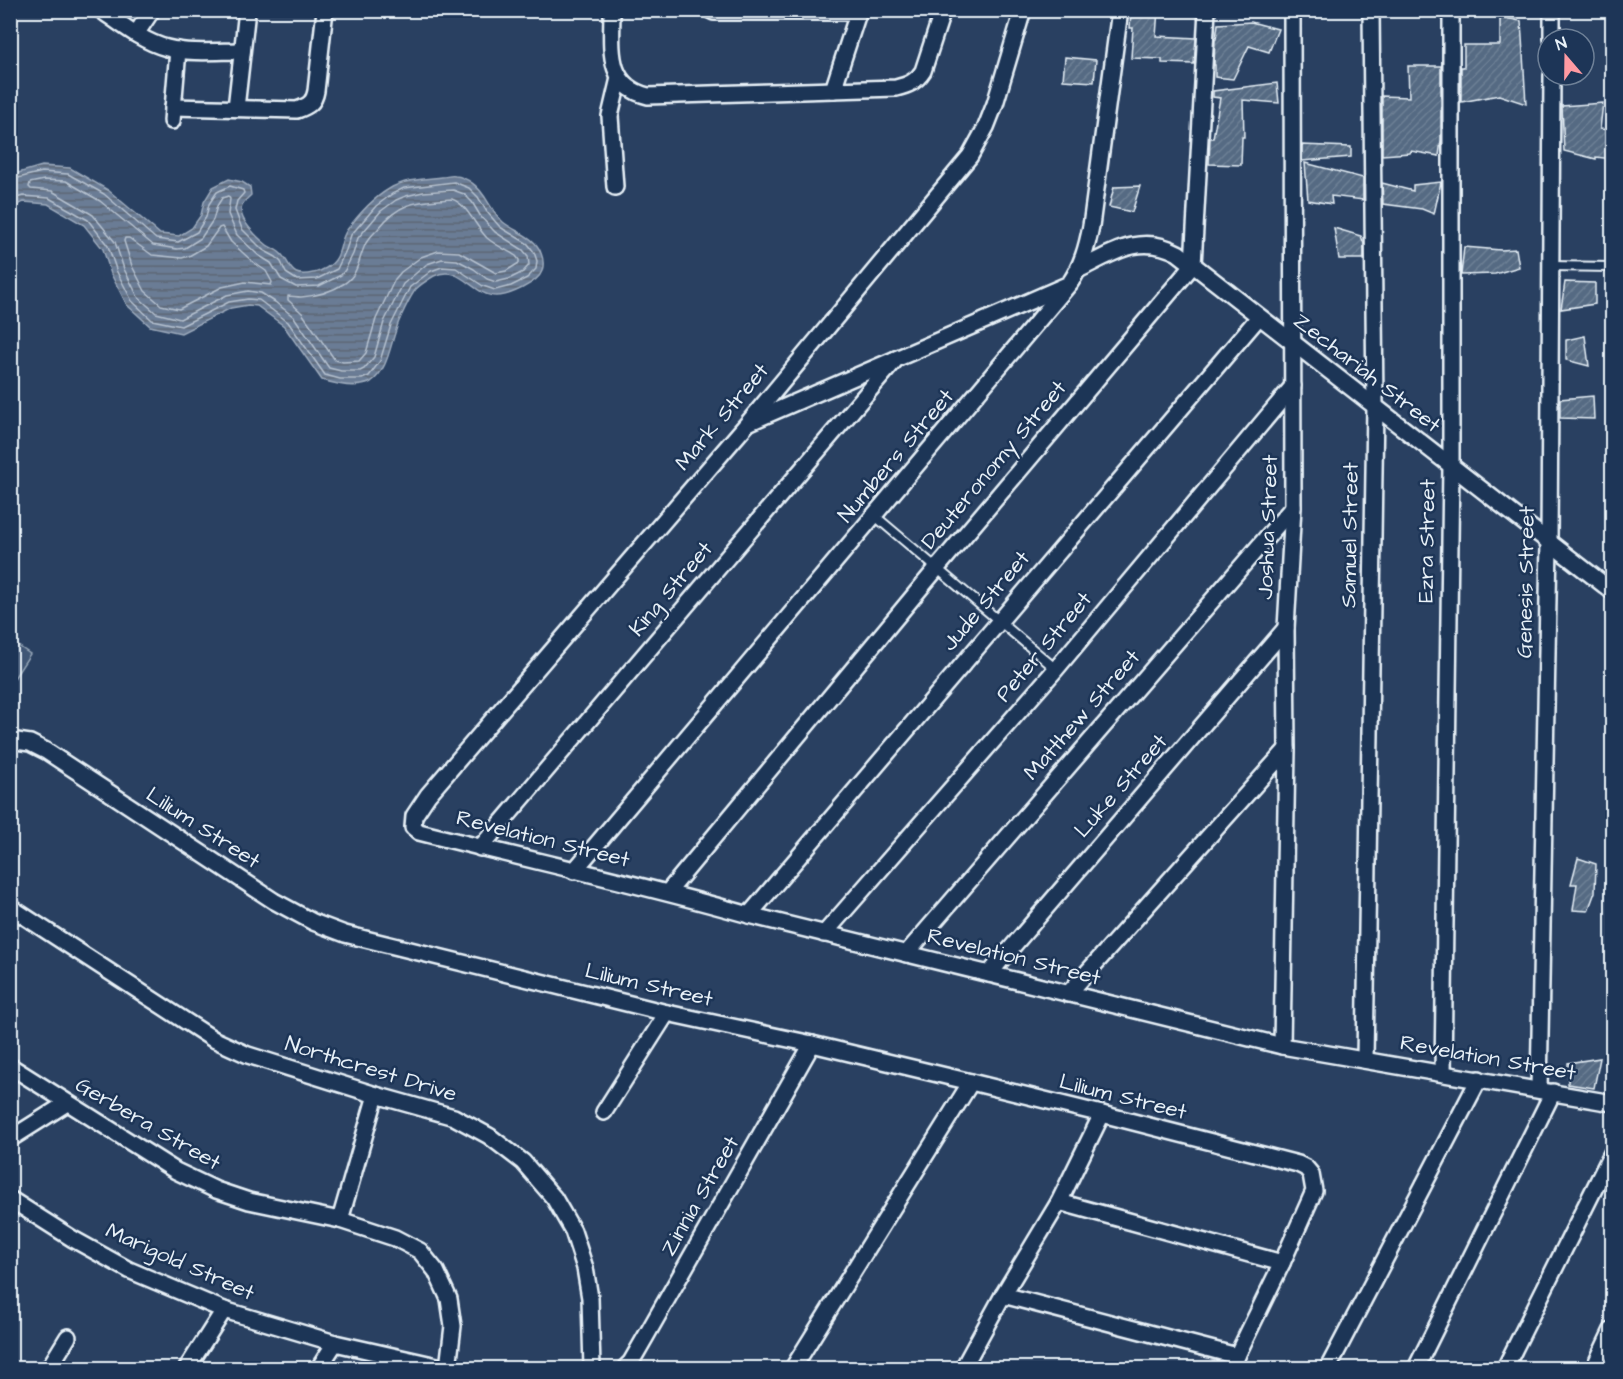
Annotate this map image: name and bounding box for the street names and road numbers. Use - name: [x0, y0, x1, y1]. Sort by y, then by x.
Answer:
- street label: Zechariah Street: [1287, 306, 1447, 440]
- street label: Mark Street: [668, 357, 776, 477]
- street label: Deuteronomy Street: [914, 374, 1075, 557]
- street label: Numbers Street: [831, 382, 961, 530]
- street label: Joshua Street: [1250, 454, 1286, 600]
- street label: Samuel Street: [1333, 462, 1367, 608]
- street label: Ezra Street: [1410, 479, 1444, 603]
- street label: Genesis Street: [1509, 506, 1543, 658]
- street label: King Street: [622, 535, 721, 644]
- street label: Jude Street: [935, 544, 1037, 658]
- street label: Peter Street: [989, 585, 1100, 709]
- street label: Matthew Street: [1016, 643, 1148, 787]
- street label: Luke Street: [1067, 727, 1175, 845]
- street label: Lilium Street: [140, 780, 266, 877]
- street label: Revelation Street: [453, 802, 633, 876]
- street label: Revelation Street: [924, 920, 1104, 994]
- street label: Lilium Street: [582, 955, 716, 1015]
- street label: Revelation Street: [1398, 1027, 1578, 1089]
- street label: Northcrest Drive: [281, 1028, 461, 1110]
- street label: Lilium Street: [1056, 1066, 1190, 1128]
- street label: Gerbera Street: [69, 1070, 227, 1178]
- street label: Zinnia Street: [653, 1130, 747, 1262]
- street label: Marigold Street: [100, 1215, 259, 1310]

